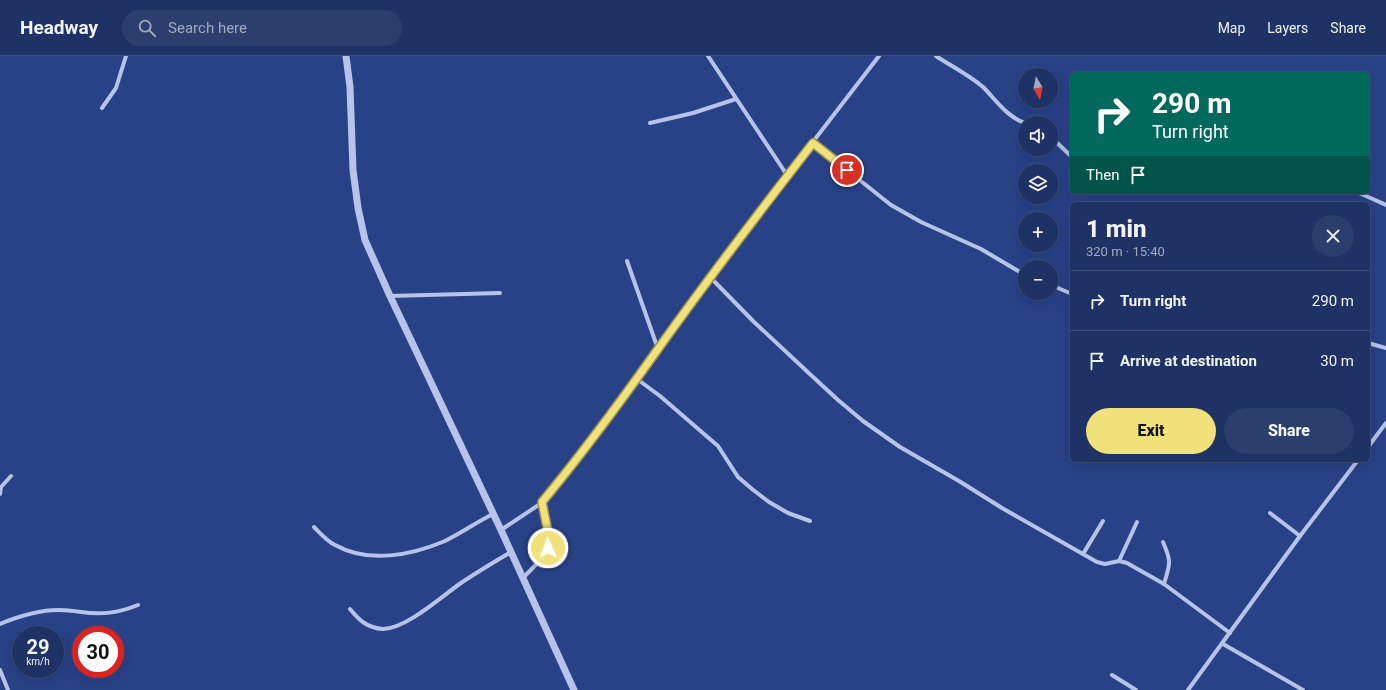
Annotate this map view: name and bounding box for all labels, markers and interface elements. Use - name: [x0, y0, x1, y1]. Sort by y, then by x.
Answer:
- search box: [122, 10, 402, 46]
- text: Headway: [20, 16, 98, 39]
- icon: search: [136, 17, 158, 39]
- text: Search here: [168, 19, 247, 37]
- text: Map: [1218, 20, 1245, 36]
- text: Layers: [1267, 20, 1308, 36]
- text: Share: [1330, 20, 1366, 36]
- north arrow: [1018, 68, 1058, 108]
- map controls: [1018, 68, 1058, 300]
- text: 290 m: [1152, 87, 1231, 120]
- icon: right: [1086, 88, 1138, 140]
- button: sound: [1018, 116, 1058, 156]
- text: Turn right: [1152, 121, 1229, 142]
- pin: [830, 153, 864, 187]
- icon: arrive: [836, 159, 858, 181]
- button: layers: [1018, 164, 1058, 204]
- icon: arrive: [1127, 164, 1149, 186]
- text: Then: [1086, 166, 1119, 184]
- button: +: [1018, 212, 1058, 252]
- text: 1 min: [1086, 215, 1147, 243]
- button: close: [1312, 215, 1354, 257]
- text: 320 m · 15:40: [1086, 244, 1165, 259]
- button: −: [1018, 260, 1058, 300]
- icon: right: [1086, 290, 1108, 312]
- text: Turn right: [1120, 292, 1186, 310]
- text: 290 m: [1312, 292, 1354, 310]
- icon: arrive: [1086, 350, 1108, 372]
- text: Arrive at destination: [1120, 352, 1257, 370]
- text: 30 m: [1320, 352, 1354, 370]
- button: Exit: [1086, 408, 1216, 454]
- button: Share: [1224, 408, 1354, 454]
- position arrow: [527, 527, 569, 569]
- speed limit sign: 30: [72, 626, 124, 678]
- text: 29: [27, 635, 49, 659]
- text: km/h: [26, 656, 50, 667]

